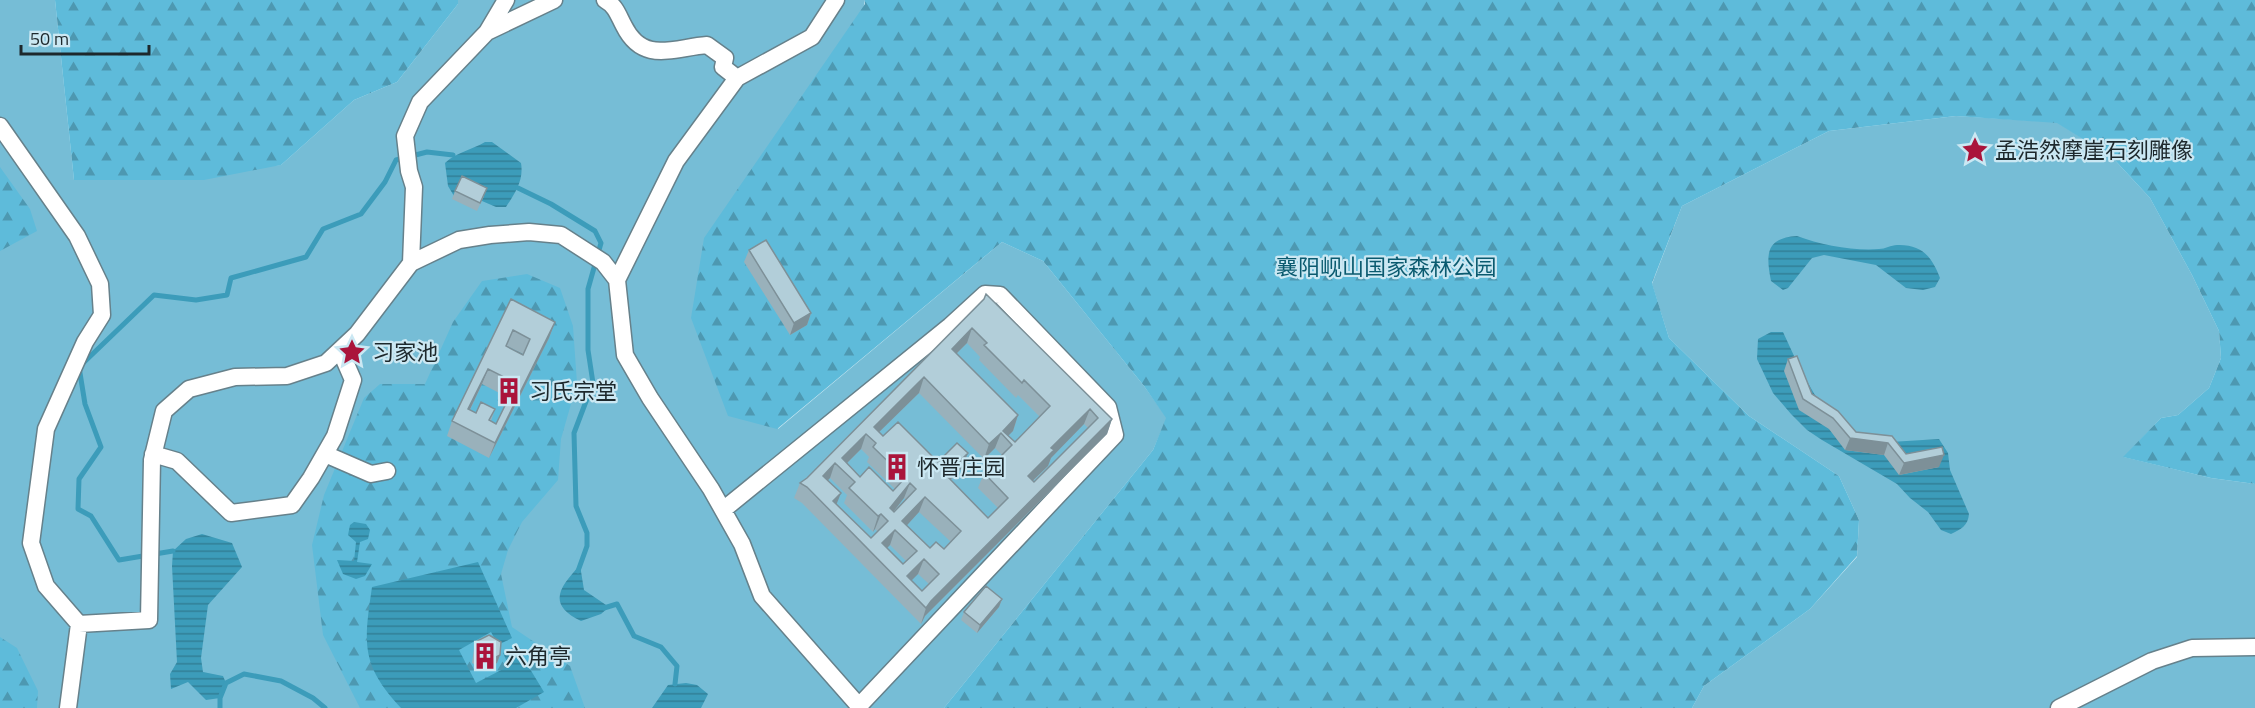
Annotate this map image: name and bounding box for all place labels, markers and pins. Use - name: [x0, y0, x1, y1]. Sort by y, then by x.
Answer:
- place label: 孟浩然摩崖石刻雕像: [1995, 133, 2193, 167]
- place icon: 孟浩然摩崖石刻雕像: [1960, 135, 1990, 165]
- place label: 习家池: [372, 335, 438, 369]
- place icon: 习家池: [337, 337, 367, 367]
- place label: 习氏宗堂: [529, 374, 617, 408]
- building icon: 习氏宗堂: [494, 376, 524, 406]
- place label: 怀晋庄园: [917, 450, 1005, 484]
- building icon: 怀晋庄园: [882, 452, 912, 482]
- place label: 六角亭: [505, 639, 571, 673]
- building icon: 六角亭: [470, 641, 500, 671]

